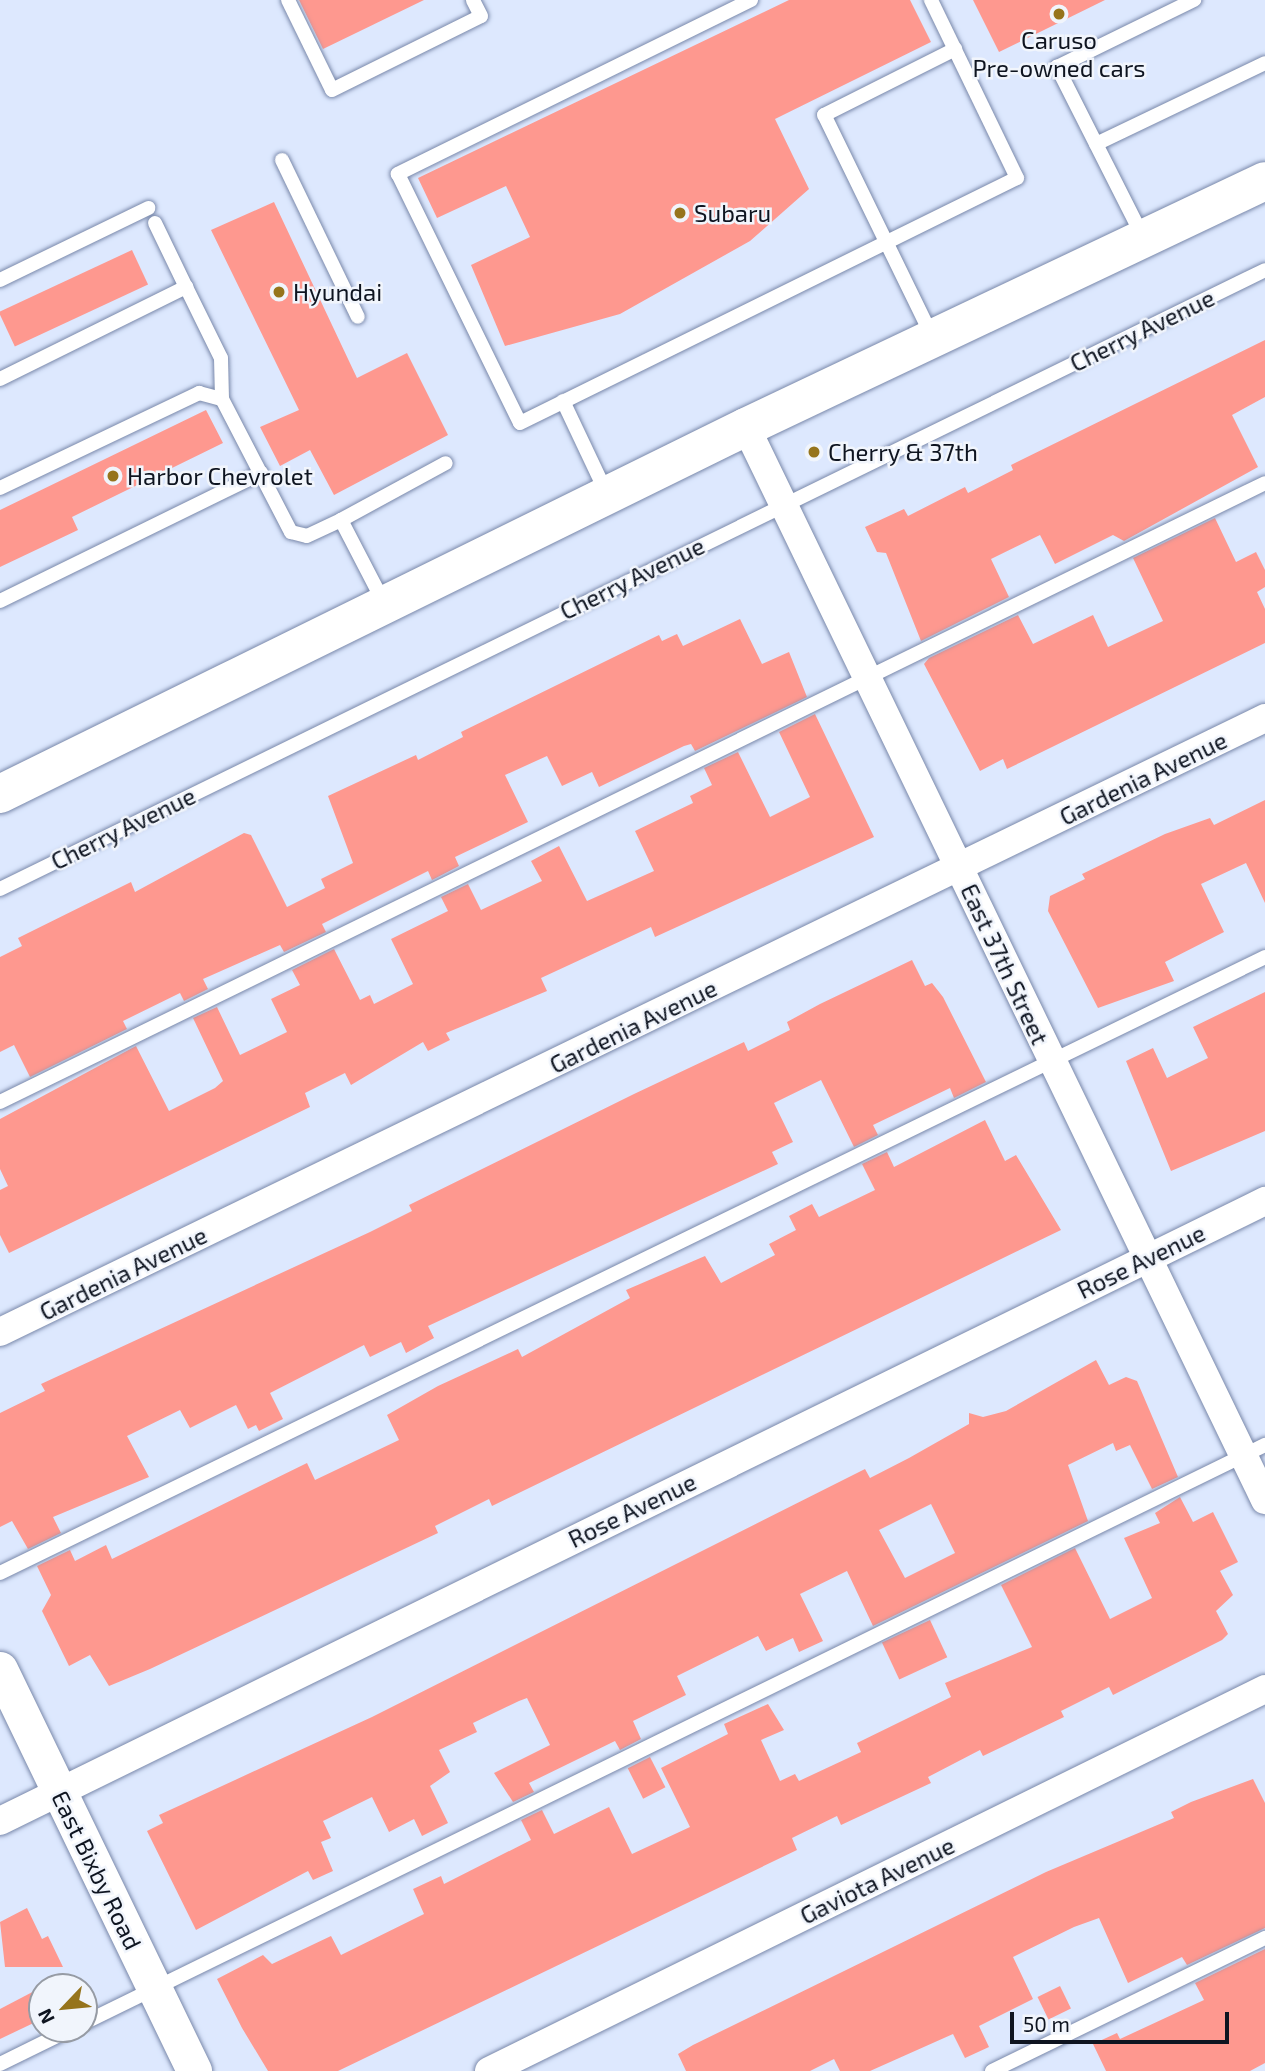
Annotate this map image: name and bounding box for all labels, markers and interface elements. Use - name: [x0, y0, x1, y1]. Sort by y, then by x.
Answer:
- marker: Caruso Pre-owned cars: [1051, 6, 1067, 22]
- place label: Caruso Pre-owned cars: [972, 26, 1146, 82]
- place label: Subaru: [694, 199, 771, 227]
- marker: Subaru: [672, 205, 688, 221]
- place label: Hyundai: [293, 278, 382, 306]
- street label: Cherry Avenue: [1065, 282, 1219, 378]
- marker: Hyundai: [271, 284, 287, 300]
- place label: Cherry & 37th: [828, 438, 978, 466]
- marker: Cherry & 37th: [806, 444, 822, 460]
- place label: Harbor Chevrolet: [127, 462, 313, 490]
- marker: Harbor Chevrolet: [105, 468, 121, 484]
- street label: Cherry Avenue: [555, 530, 709, 626]
- street label: Gardenia Avenue: [1054, 725, 1232, 831]
- street label: Cherry Avenue: [46, 780, 200, 876]
- street label: East 37th Street: [955, 879, 1055, 1049]
- street label: Gardenia Avenue: [544, 973, 722, 1079]
- street label: Rose Avenue: [1072, 1218, 1210, 1304]
- street label: Gardenia Avenue: [34, 1220, 212, 1326]
- street label: Rose Avenue: [563, 1467, 701, 1553]
- street label: East Bixby Road: [46, 1786, 148, 1954]
- street label: Gaviota Avenue: [795, 1830, 959, 1930]
- north arrow: [28, 1973, 98, 2043]
- scale bar: [1013, 1997, 1232, 2041]
- text: N: [32, 2005, 59, 2028]
- text: 50 m: [1023, 2011, 1070, 2036]

